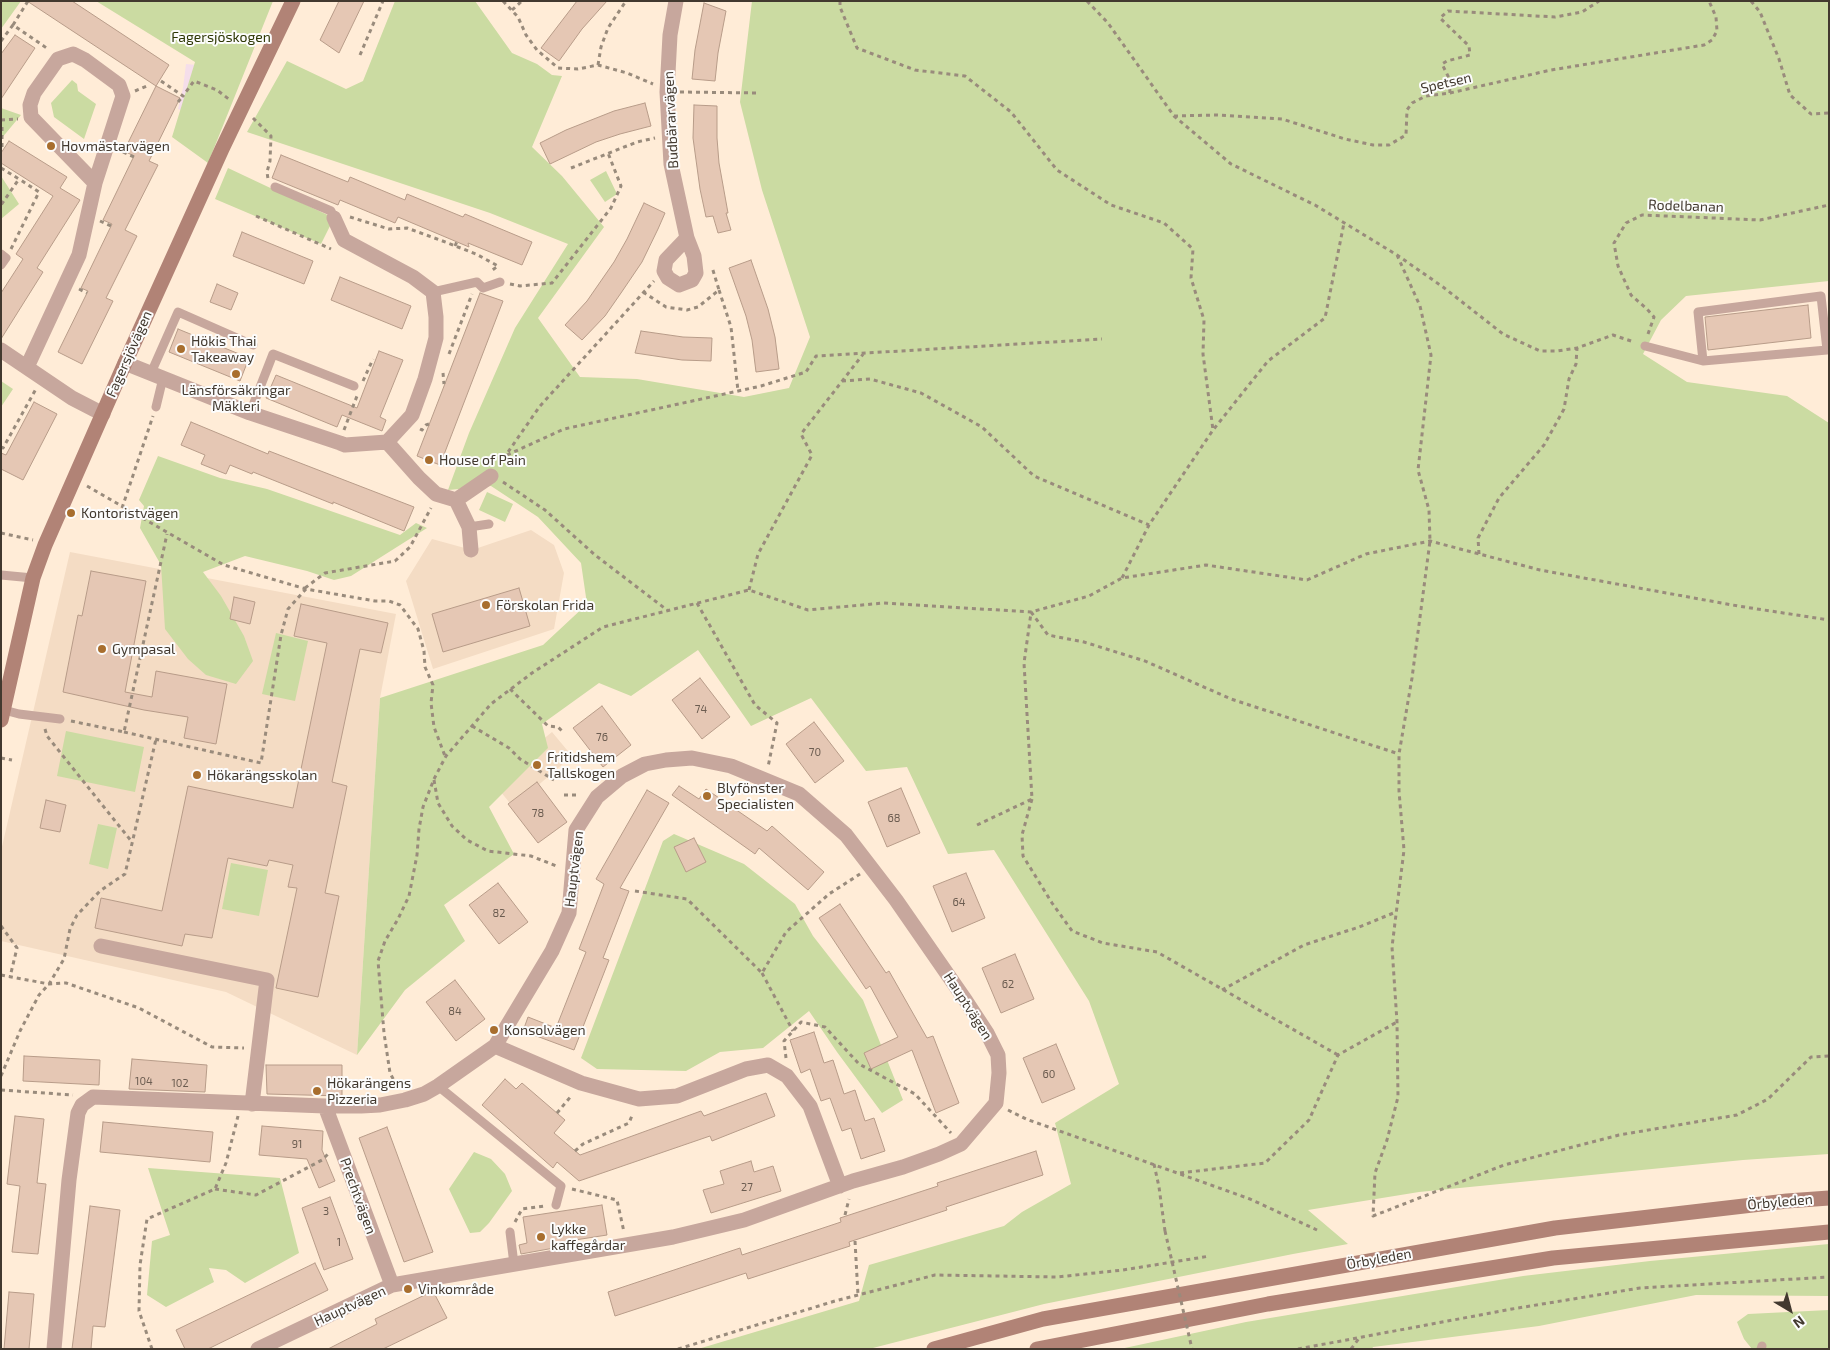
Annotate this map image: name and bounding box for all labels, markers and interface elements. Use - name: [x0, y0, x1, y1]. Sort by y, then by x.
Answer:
- park label: Fagersjöskogen: [171, 29, 271, 45]
- street label: Spetsen: [1419, 69, 1473, 97]
- street label: Budbärarvägen: [660, 71, 682, 169]
- place label: Hovmästarvägen: [61, 138, 170, 154]
- marker: Hovmästarvägen: [45, 140, 57, 152]
- street label: Rodelbanan: [1648, 196, 1724, 216]
- street label: Fagersjövägen: [102, 308, 156, 400]
- place label: Hökis Thai Takeaway: [191, 333, 257, 366]
- marker: Hökis Thai Takeaway: [175, 343, 187, 355]
- marker: Länsförsäkringar Mäkleri: [230, 368, 242, 380]
- place label: Länsförsäkringar Mäkleri: [181, 382, 291, 414]
- place label: House of Pain: [439, 452, 526, 468]
- marker: House of Pain: [423, 454, 435, 466]
- place label: Kontoristvägen: [81, 505, 178, 521]
- marker: Kontoristvägen: [65, 507, 77, 519]
- place label: Förskolan Frida: [496, 597, 594, 613]
- marker: Förskolan Frida: [480, 599, 492, 611]
- place label: Gympasal: [112, 641, 175, 657]
- marker: Gympasal: [96, 643, 108, 655]
- house number: 74: [695, 702, 707, 716]
- house number: 76: [596, 730, 608, 744]
- house number: 70: [809, 745, 821, 759]
- place label: Fritidshem Tallskogen: [547, 749, 615, 782]
- marker: Fritidshem Tallskogen: [531, 759, 543, 771]
- place label: Hökarängsskolan: [207, 767, 317, 783]
- marker: Hökarängsskolan: [191, 769, 203, 781]
- place label: Blyfönster Specialisten: [717, 780, 794, 812]
- marker: Blyfönster Specialisten: [701, 790, 713, 802]
- house number: 78: [532, 806, 544, 820]
- house number: 68: [888, 811, 900, 825]
- street label: Hauptvägen: [561, 830, 587, 908]
- house number: 64: [952, 895, 966, 909]
- house number: 82: [493, 906, 505, 920]
- street label: Hauptvägen: [940, 969, 996, 1043]
- house number: 62: [1002, 977, 1014, 991]
- house number: 84: [448, 1004, 462, 1018]
- place label: Konsolvägen: [504, 1022, 586, 1038]
- marker: Konsolvägen: [488, 1024, 500, 1036]
- house number: 60: [1043, 1067, 1055, 1081]
- house number: 104: [135, 1074, 153, 1088]
- place label: Hökarängens Pizzeria: [327, 1075, 411, 1108]
- house number: 102: [171, 1076, 189, 1090]
- marker: Hökarängens Pizzeria: [311, 1085, 323, 1097]
- house number: 91: [292, 1137, 302, 1151]
- street label: Prechtvägen: [336, 1156, 380, 1236]
- house number: 27: [741, 1180, 753, 1194]
- street label: Örbyleden: [1747, 1191, 1813, 1213]
- house number: 3: [323, 1204, 329, 1218]
- place label: Lykke kaffegårdar: [551, 1221, 625, 1254]
- marker: Lykke kaffegårdar: [535, 1231, 547, 1243]
- house number: 1: [337, 1235, 341, 1249]
- street label: Örbyleden: [1345, 1245, 1413, 1273]
- place label: Vinkområde: [418, 1281, 494, 1297]
- street label: Hauptvägen: [312, 1282, 388, 1330]
- marker: Vinkområde: [402, 1283, 414, 1295]
- north arrow: [1765, 1285, 1815, 1335]
- text: N: [1790, 1313, 1808, 1332]

